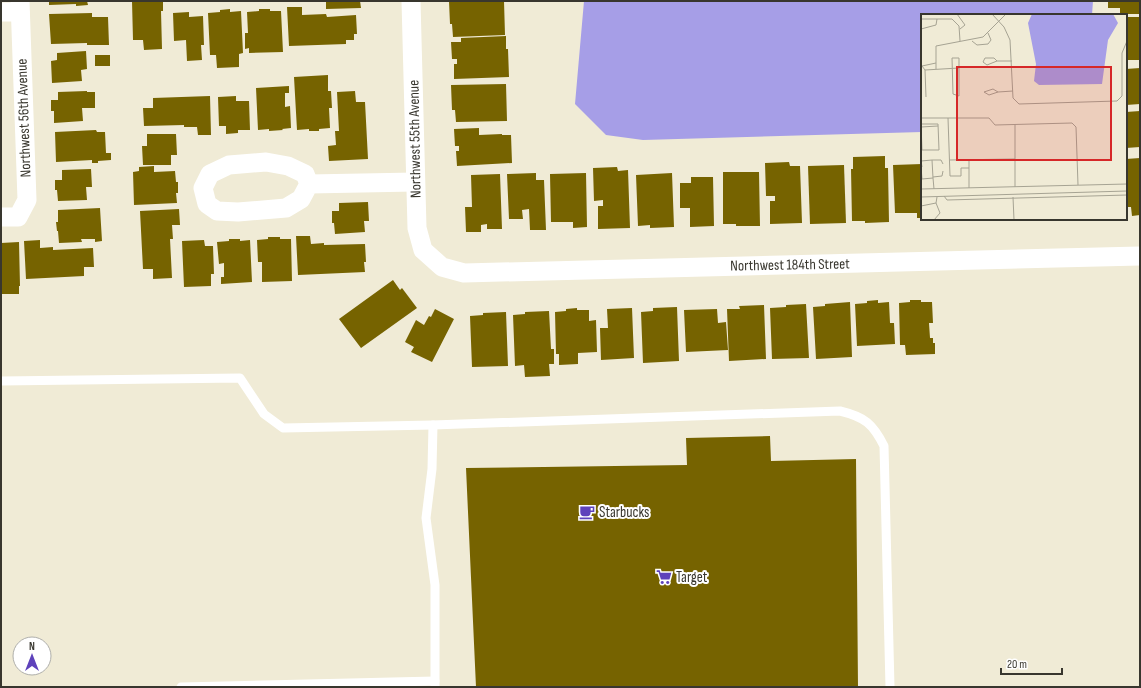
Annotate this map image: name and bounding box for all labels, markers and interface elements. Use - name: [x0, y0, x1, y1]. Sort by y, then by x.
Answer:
- inset map: [921, 14, 1127, 220]
- street label: Northwest 56th Avenue: [12, 58, 36, 178]
- street label: Northwest 55th Avenue: [404, 80, 426, 198]
- street label: Northwest 184th Street: [730, 254, 850, 276]
- cafe icon: Starbucks: [578, 503, 596, 521]
- place label: Starbucks: [599, 503, 649, 522]
- supermarket icon: Target: [655, 568, 673, 586]
- place label: Target: [676, 568, 708, 587]
- north arrow: [12, 636, 52, 676]
- text: N: [29, 640, 35, 653]
- scale bar: [1001, 650, 1062, 676]
- text: 20 m: [1007, 657, 1027, 672]

